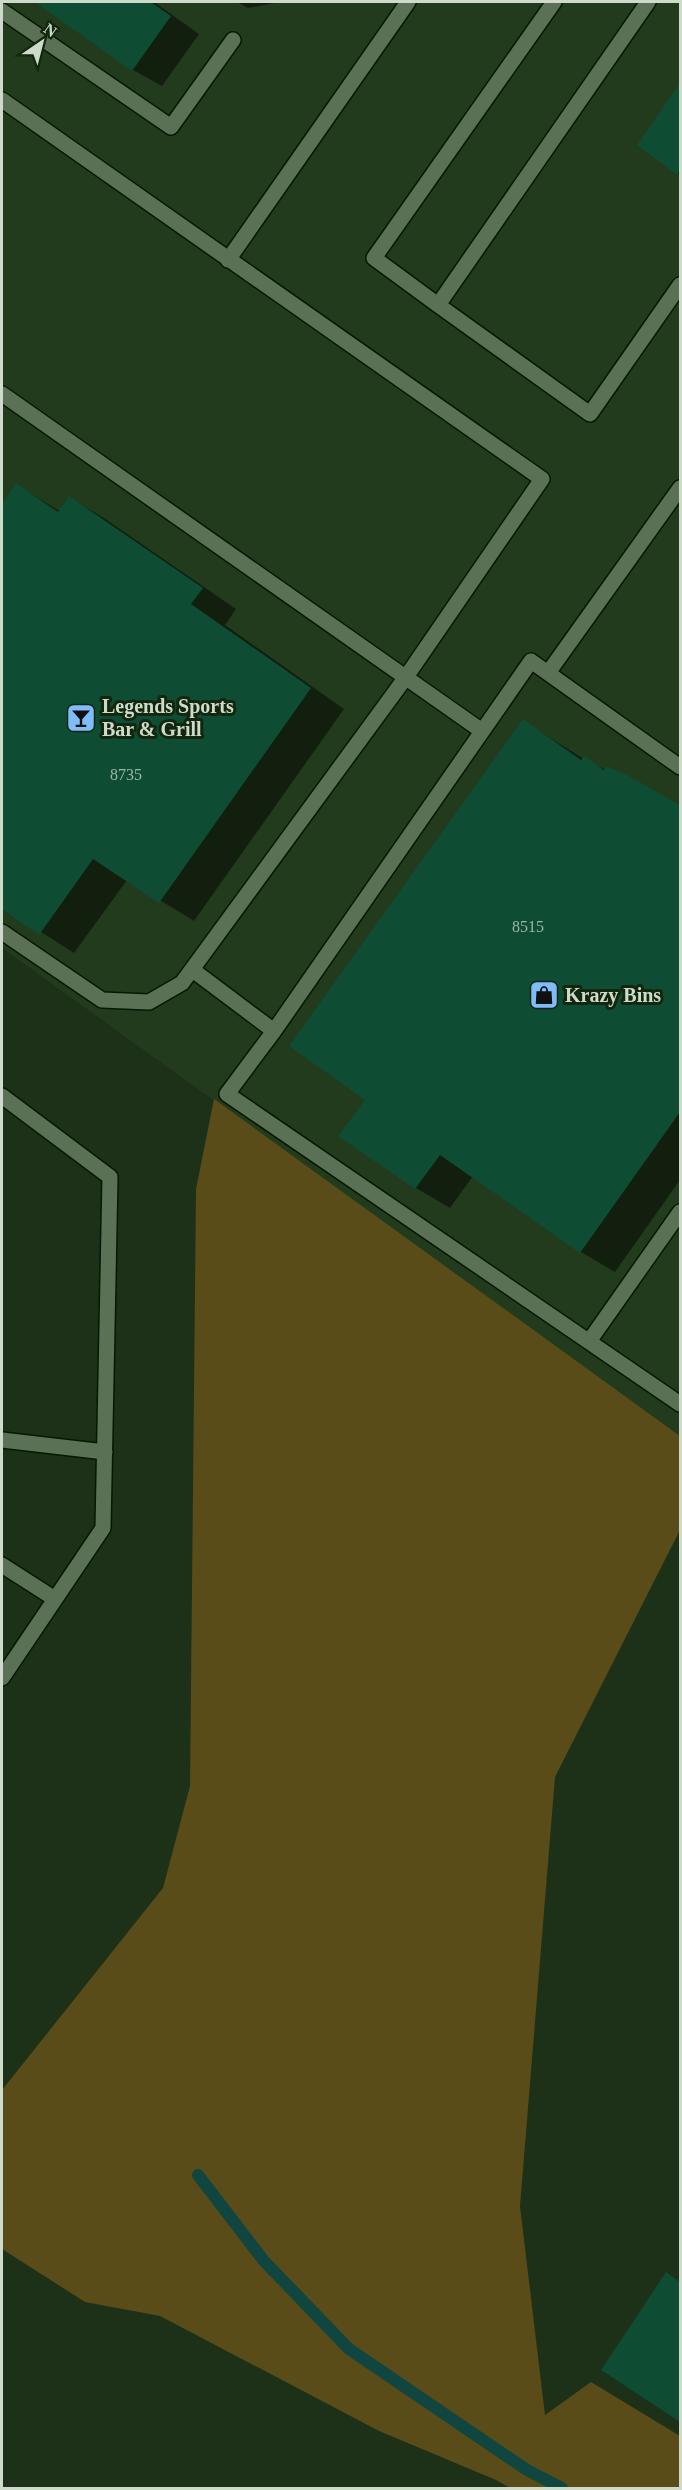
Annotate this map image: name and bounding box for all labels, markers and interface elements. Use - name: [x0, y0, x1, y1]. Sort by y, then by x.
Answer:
- north arrow: [12, 12, 72, 72]
- text: N: [41, 20, 60, 41]
- place label: Legends Sports Bar & Grill: [102, 695, 234, 740]
- bar icon: Legends Sports Bar & Grill: [65, 702, 97, 734]
- house number: 8735: [110, 766, 142, 783]
- house number: 8515: [512, 918, 544, 935]
- shop icon: Krazy Bins: [528, 979, 560, 1011]
- place label: Krazy Bins: [565, 984, 661, 1007]

